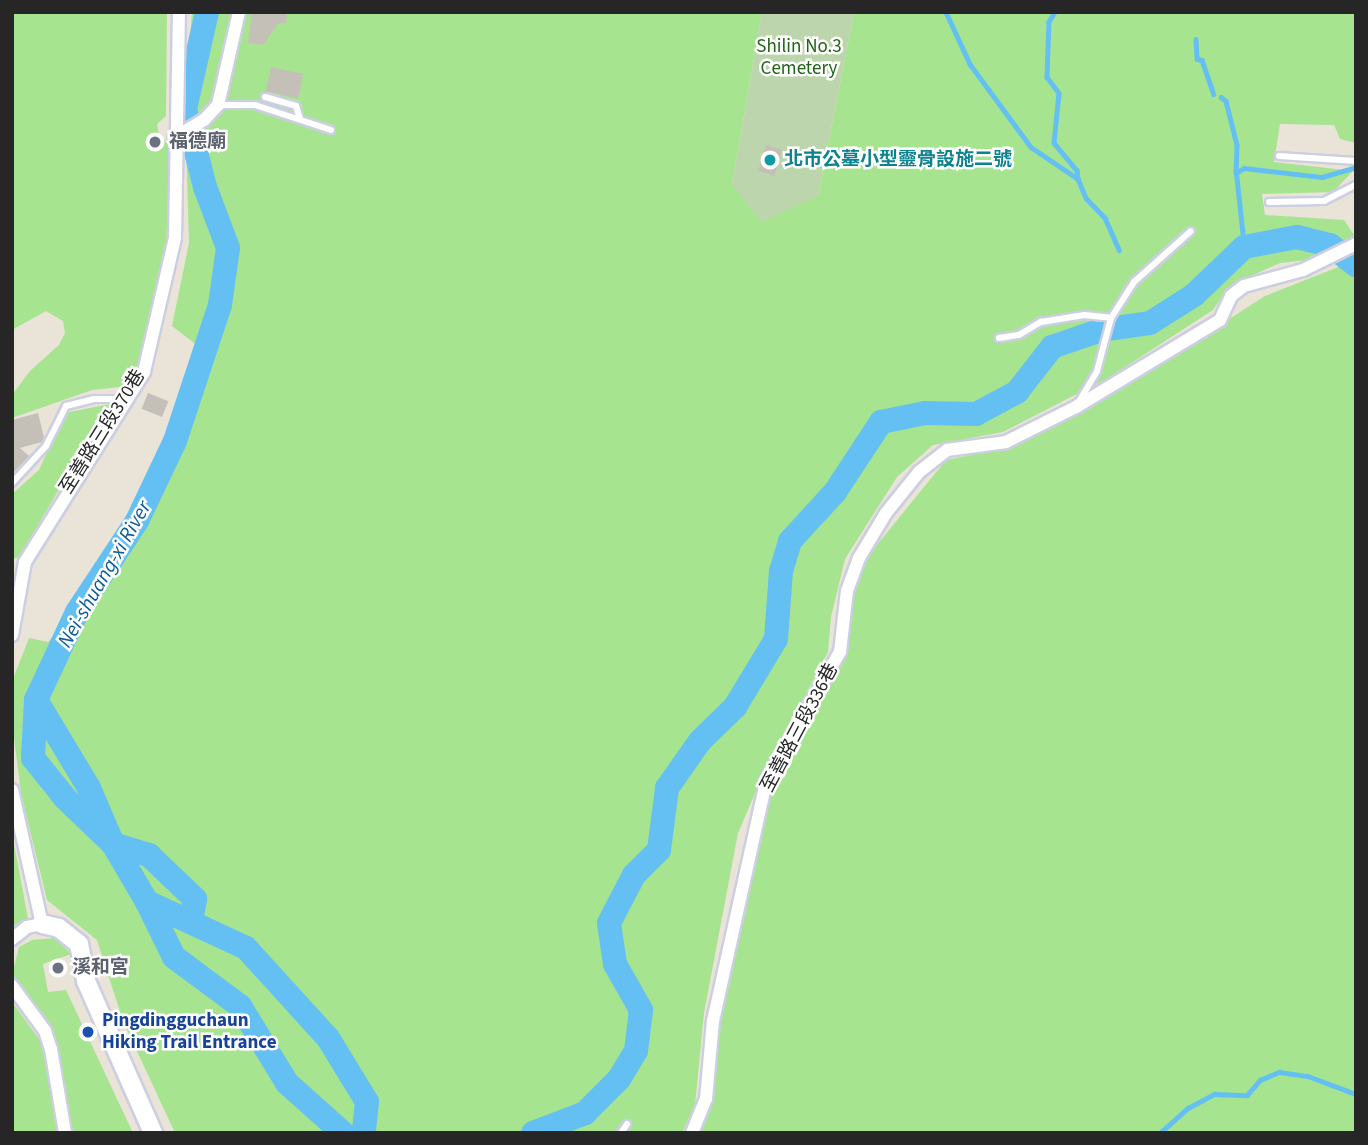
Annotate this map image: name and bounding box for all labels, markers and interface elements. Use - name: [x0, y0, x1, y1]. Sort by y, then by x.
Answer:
- park label: Shilin No.3 Cemetery: [756, 36, 842, 80]
- place label: 福德廟: [169, 131, 226, 153]
- marker: 福德廟: [147, 134, 163, 150]
- place label: 北市公墓小型靈骨設施二號: [784, 149, 1012, 171]
- marker: 北市公墓小型靈骨設施二號: [762, 152, 778, 168]
- street label: 至善路三段370巷: [56, 366, 150, 498]
- water label: Nei-shuang-xi River: [52, 496, 156, 652]
- street label: 至善路三段336巷: [757, 660, 843, 796]
- place label: 溪和宮: [72, 957, 129, 979]
- marker: 溪和宮: [50, 960, 66, 976]
- place label: Pingdingguchaun Hiking Trail Entrance: [102, 1010, 276, 1054]
- marker: Pingdingguchaun Hiking Trail Entrance: [80, 1024, 96, 1040]

